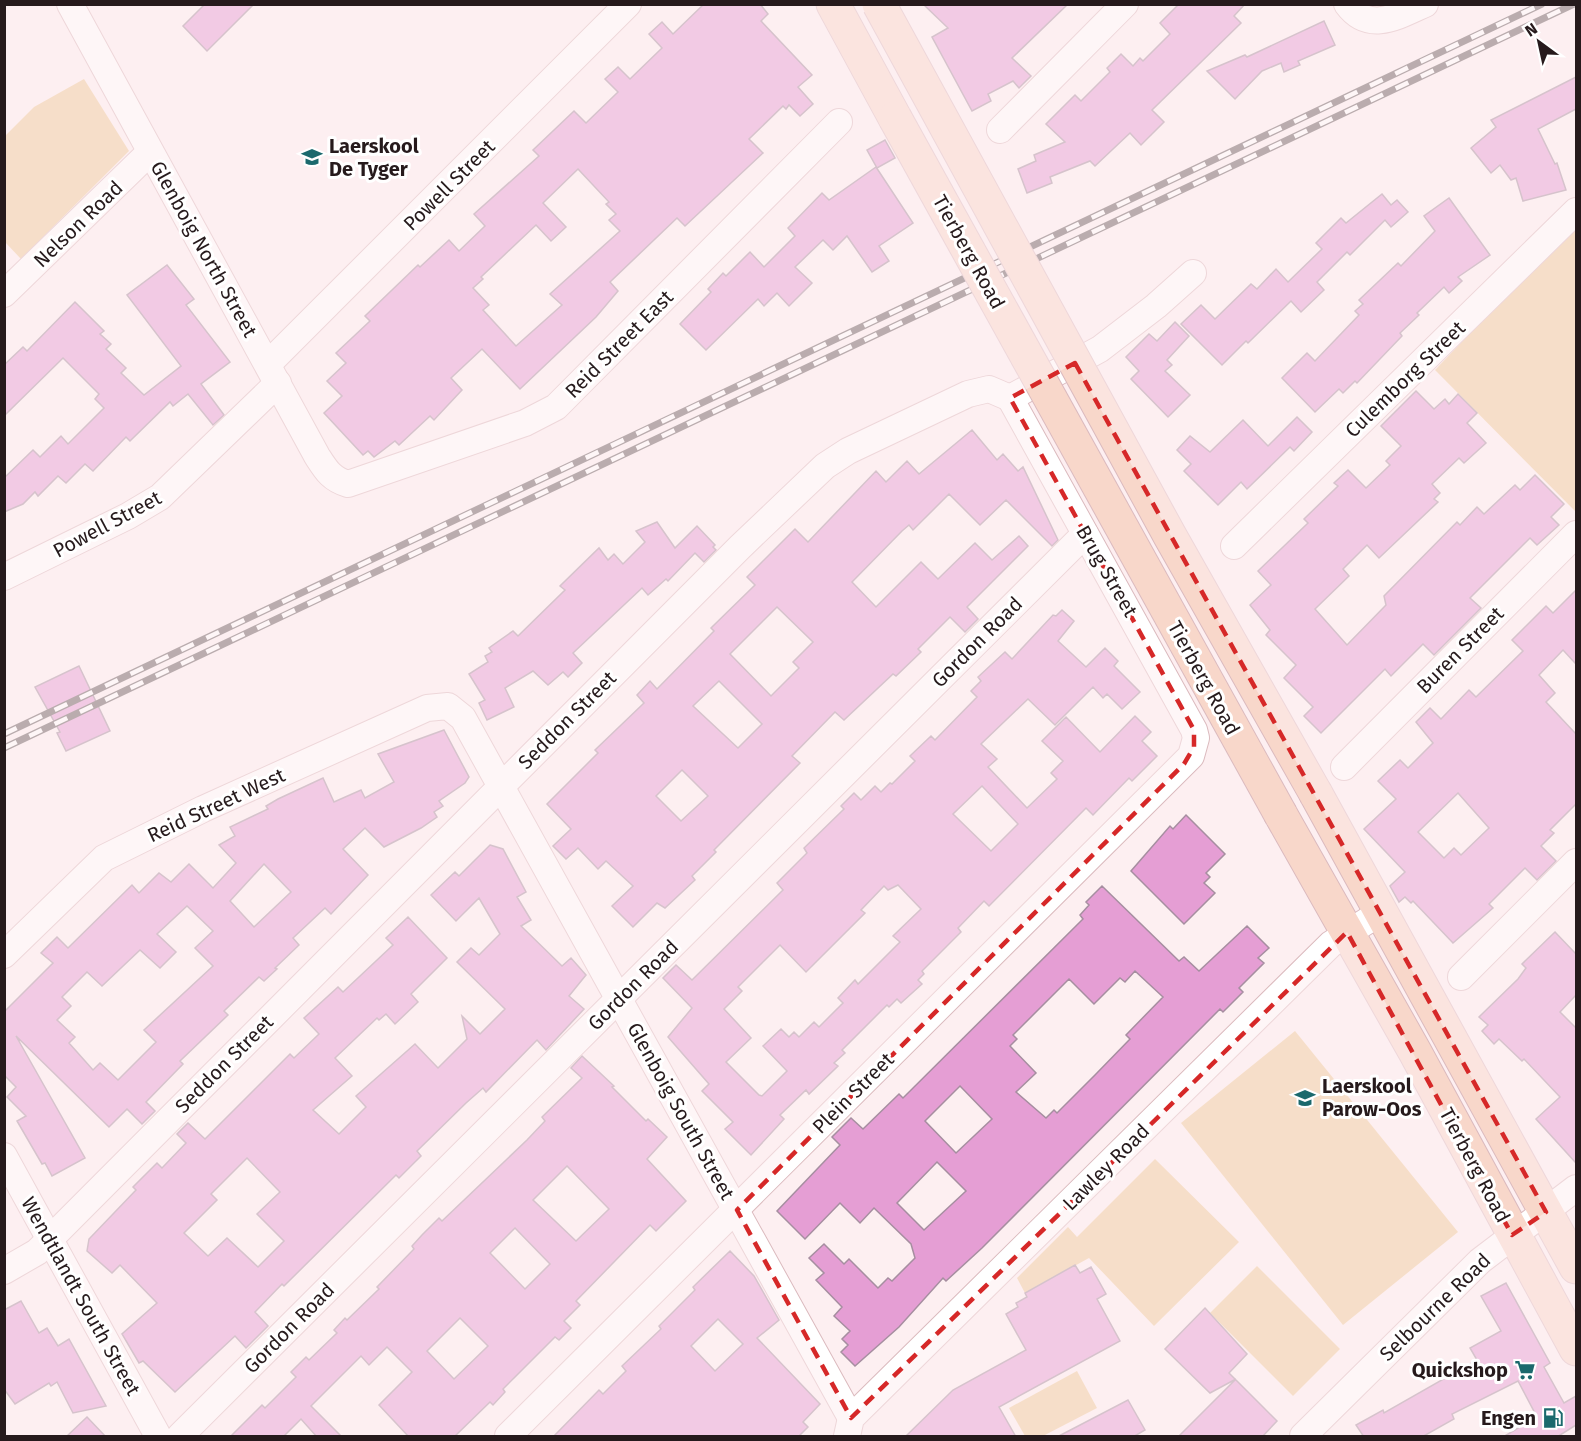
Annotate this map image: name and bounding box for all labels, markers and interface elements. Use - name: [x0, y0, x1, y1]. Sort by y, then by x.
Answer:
- north arrow: [1509, 12, 1569, 72]
- text: N: [1521, 19, 1541, 41]
- place label: Laerskool De Tyger: [329, 134, 419, 181]
- street label: Powell Street: [398, 134, 500, 236]
- school or university icon: Laerskool De Tyger: [300, 145, 324, 169]
- street label: Glenboig North Street: [146, 157, 263, 342]
- street label: Nelson Road: [28, 176, 128, 272]
- street label: Tierberg Road: [928, 191, 1010, 313]
- street label: Reid Street East: [560, 284, 679, 403]
- street label: Culemborg Street: [1340, 315, 1470, 442]
- street label: Powell Street: [49, 485, 166, 563]
- street label: Brug Street: [1071, 521, 1143, 622]
- street label: Gordon Road: [927, 592, 1027, 692]
- street label: Buren Street: [1412, 601, 1509, 698]
- street label: Tierberg Road: [1163, 617, 1245, 739]
- street label: Seddon Street: [513, 665, 622, 774]
- street label: Reid Street West: [143, 762, 289, 847]
- street label: Gordon Road: [583, 935, 683, 1035]
- street label: Seddon Street: [170, 1009, 279, 1118]
- street label: Glenboig South Street: [622, 1018, 740, 1204]
- street label: Plein Street: [807, 1047, 899, 1139]
- place label: Laerskool Parow-Oos: [1322, 1074, 1422, 1121]
- school or university icon: Laerskool Parow-Oos: [1293, 1086, 1317, 1110]
- street label: Tierberg Road: [1435, 1103, 1515, 1227]
- street label: Lawley Road: [1058, 1119, 1154, 1215]
- street label: Wendtlandt South Street: [16, 1192, 146, 1400]
- street label: Selbourne Road: [1375, 1248, 1495, 1366]
- street label: Gordon Road: [239, 1278, 339, 1378]
- place label: Quickshop: [1412, 1358, 1508, 1382]
- supermarket icon: Quickshop: [1513, 1358, 1537, 1382]
- place label: Engen: [1481, 1406, 1536, 1430]
- fuel station icon: Engen: [1541, 1406, 1565, 1430]

